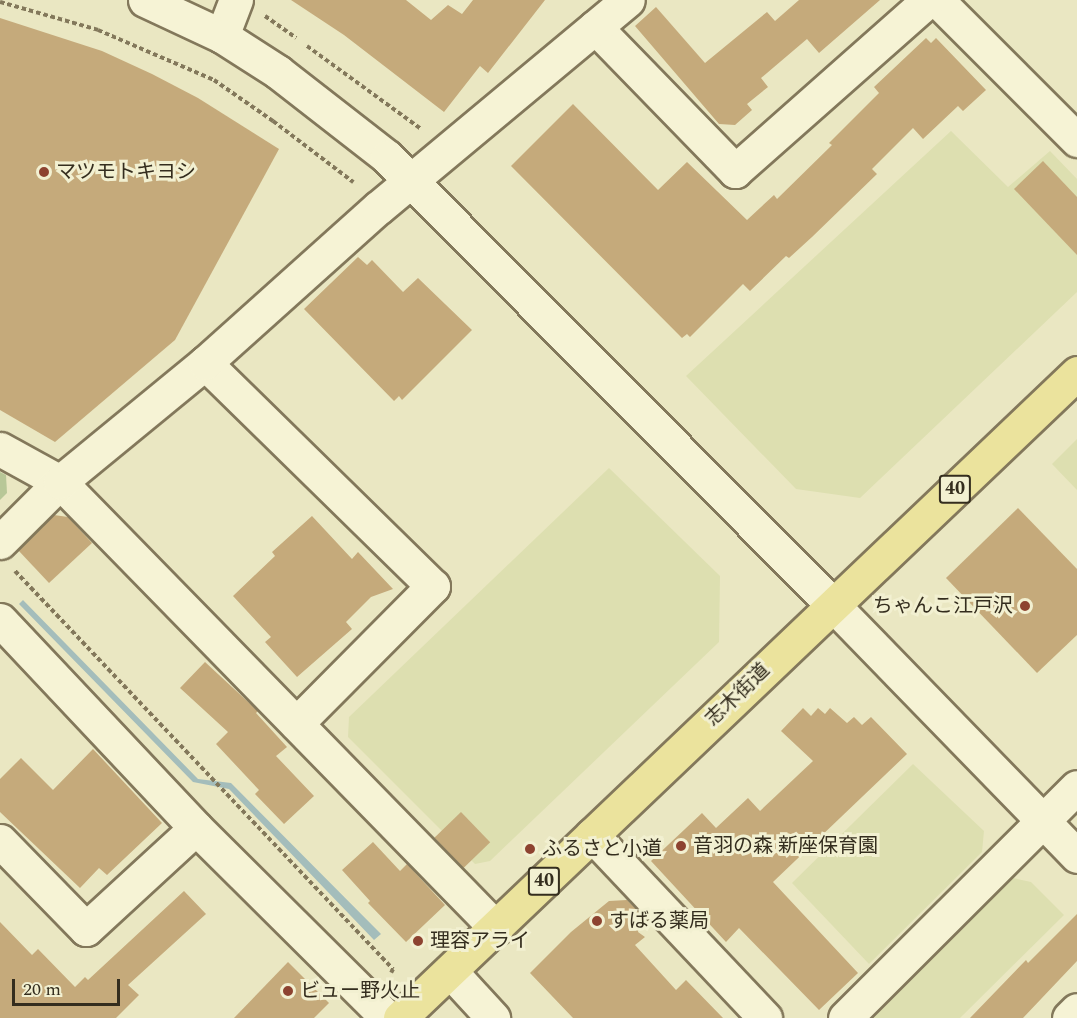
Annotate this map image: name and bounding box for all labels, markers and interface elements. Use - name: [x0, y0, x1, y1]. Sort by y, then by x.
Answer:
- place label: マツモトキヨシ: [56, 160, 196, 184]
- marker: マツモトキヨシ: [37, 165, 51, 179]
- road number: 40: [938, 474, 972, 504]
- place label: ちゃんこ江戸沢: [873, 594, 1013, 618]
- marker: ちゃんこ江戸沢: [1018, 599, 1032, 613]
- street label: 志木街道: [701, 659, 775, 731]
- place label: 音羽の森 新座保育園: [693, 834, 878, 858]
- place label: ふるさと小道: [542, 837, 662, 861]
- marker: 音羽の森 新座保育園: [674, 839, 688, 853]
- marker: ふるさと小道: [523, 842, 537, 856]
- road number: 40: [528, 866, 560, 896]
- place label: すばる薬局: [609, 909, 709, 933]
- marker: すばる薬局: [590, 914, 604, 928]
- place label: 理容アライ: [430, 929, 530, 953]
- marker: 理容アライ: [411, 934, 425, 948]
- scale bar: [15, 967, 123, 1005]
- text: 20 m: [23, 976, 61, 1003]
- place label: ビュー野火止: [300, 979, 420, 1003]
- marker: ビュー野火止: [281, 984, 295, 998]

